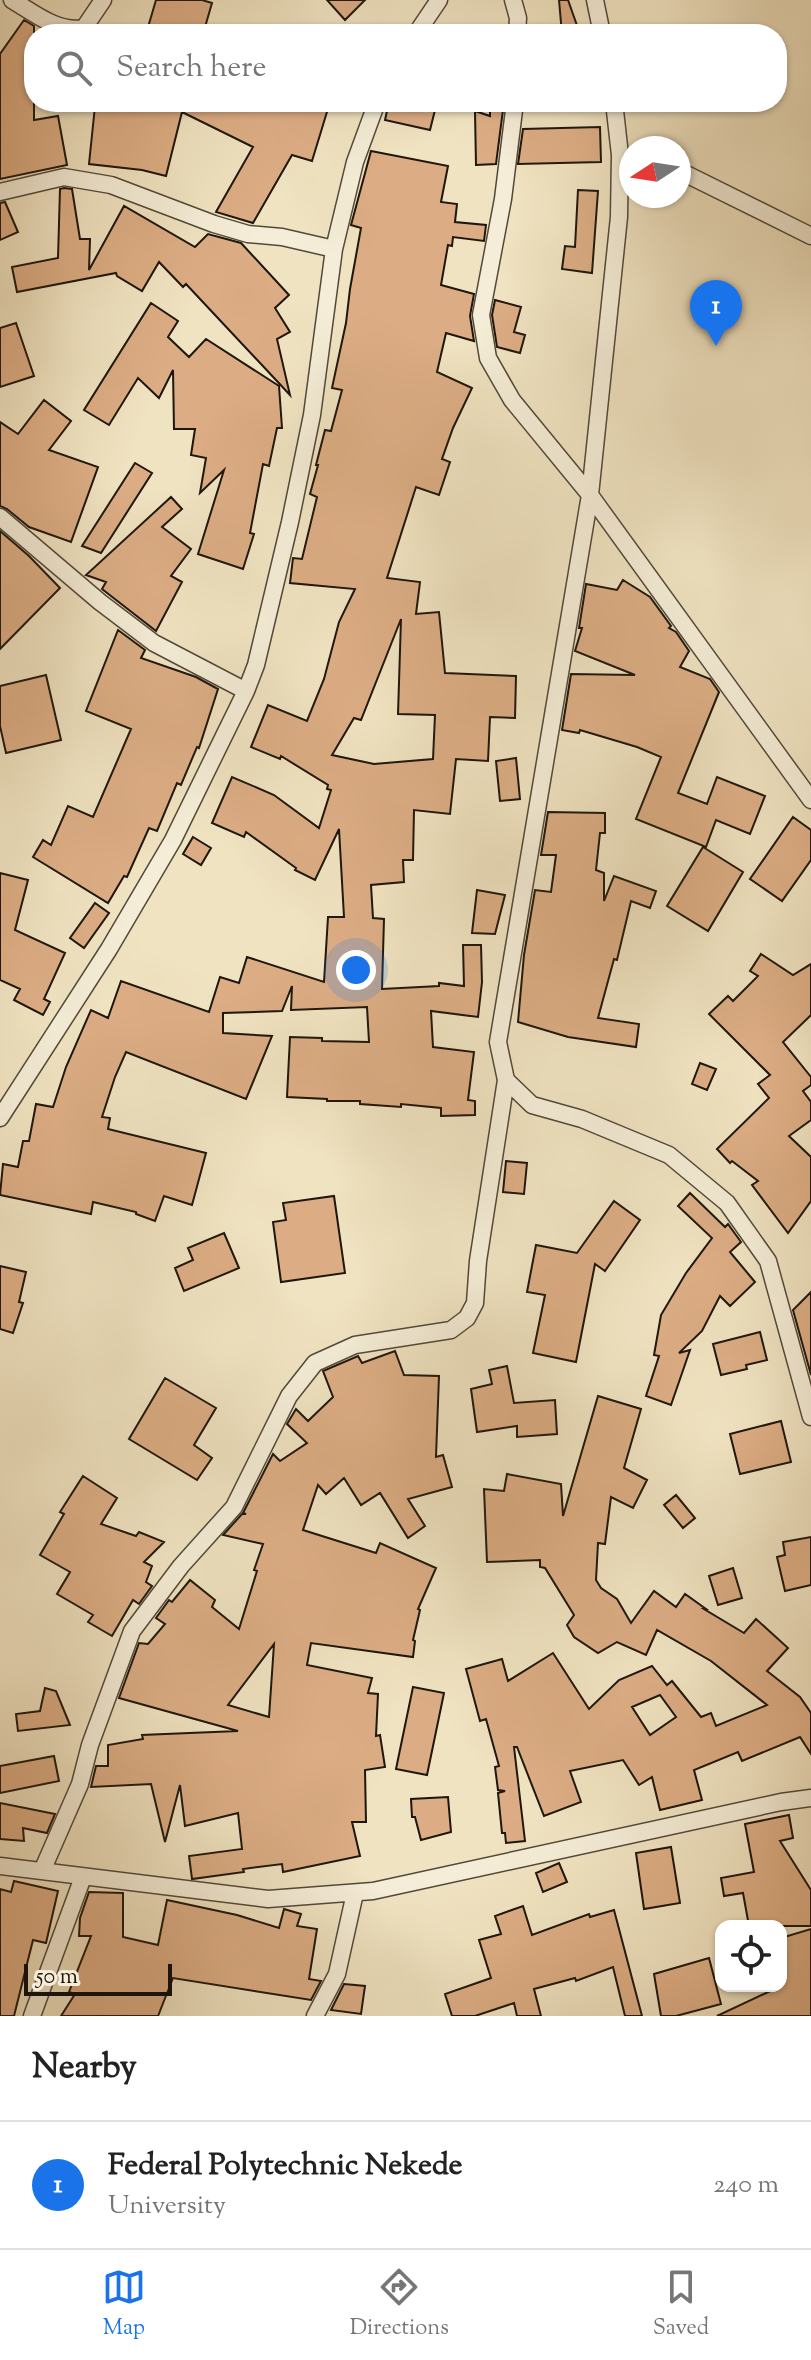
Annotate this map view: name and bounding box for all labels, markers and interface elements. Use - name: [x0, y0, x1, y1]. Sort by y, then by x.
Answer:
- search box: [24, 24, 787, 112]
- icon: search: [52, 46, 96, 90]
- text: Search here: [116, 47, 266, 90]
- north arrow: [619, 136, 691, 208]
- pin: 1: [690, 280, 742, 346]
- your location: [336, 950, 376, 990]
- map controls: [715, 1920, 787, 1992]
- button: locate: [715, 1920, 787, 1992]
- scale bar: [24, 1960, 172, 1996]
- text: 50 m: [36, 1962, 78, 1994]
- text: Nearby: [32, 2044, 137, 2093]
- text: Federal Polytechnic Nekede: [108, 2145, 463, 2188]
- text: 1: [54, 2167, 62, 2204]
- text: 240 m: [713, 2167, 779, 2204]
- text: University: [108, 2188, 226, 2225]
- tab: Map: [102, 2265, 146, 2345]
- tab: Directions: [350, 2265, 449, 2345]
- tab: Saved: [653, 2265, 709, 2345]

